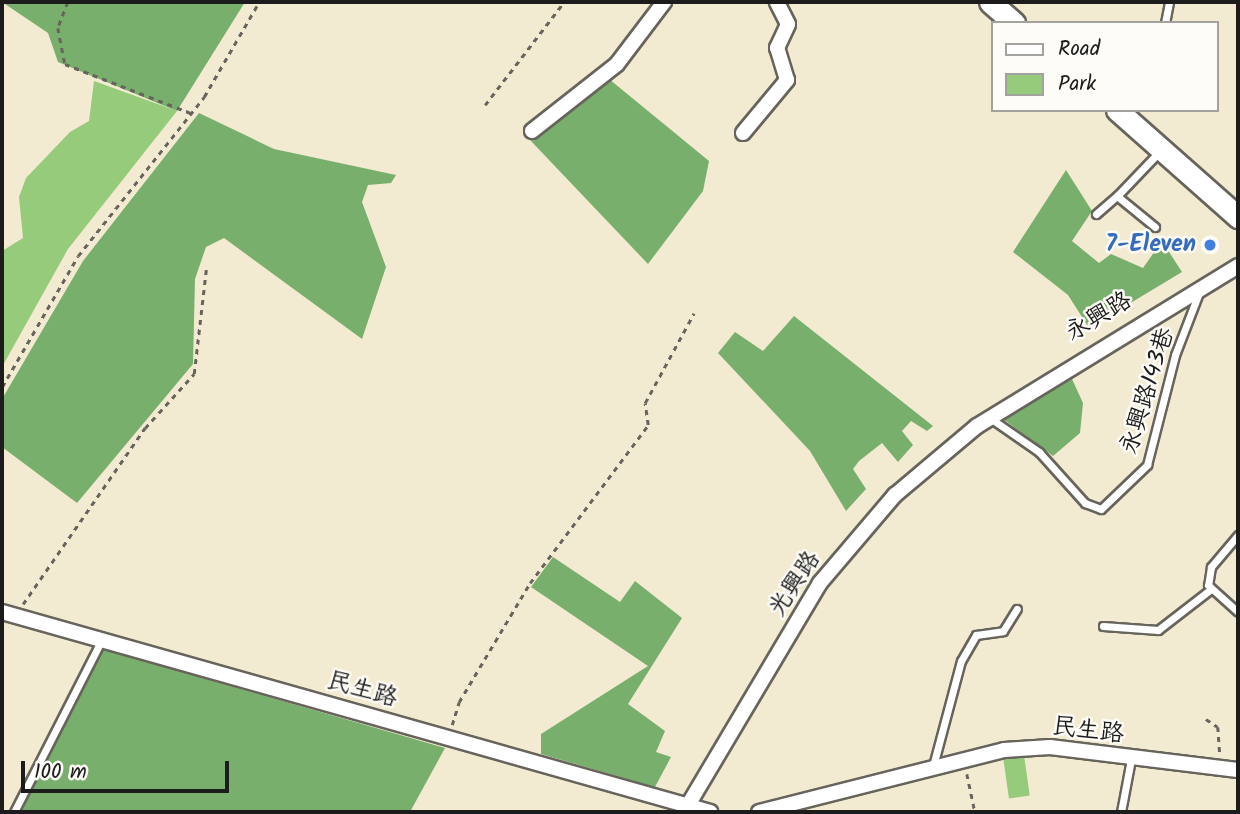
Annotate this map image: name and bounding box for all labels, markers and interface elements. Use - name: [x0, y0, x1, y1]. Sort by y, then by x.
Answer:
- legend: [992, 21, 1219, 112]
- text: Road: [1058, 33, 1100, 66]
- text: Park: [1058, 68, 1096, 101]
- place label: 7-Eleven: [1105, 231, 1196, 259]
- marker: 7-Eleven: [1202, 237, 1218, 253]
- street label: 永興路: [1061, 286, 1137, 348]
- street label: 永興路143巷: [1115, 324, 1181, 458]
- street label: 光興路: [763, 546, 827, 622]
- street label: 民生路: [323, 666, 401, 714]
- street label: 民生路: [1051, 712, 1125, 750]
- scale bar: [24, 748, 233, 792]
- text: 100 m: [34, 756, 87, 789]

